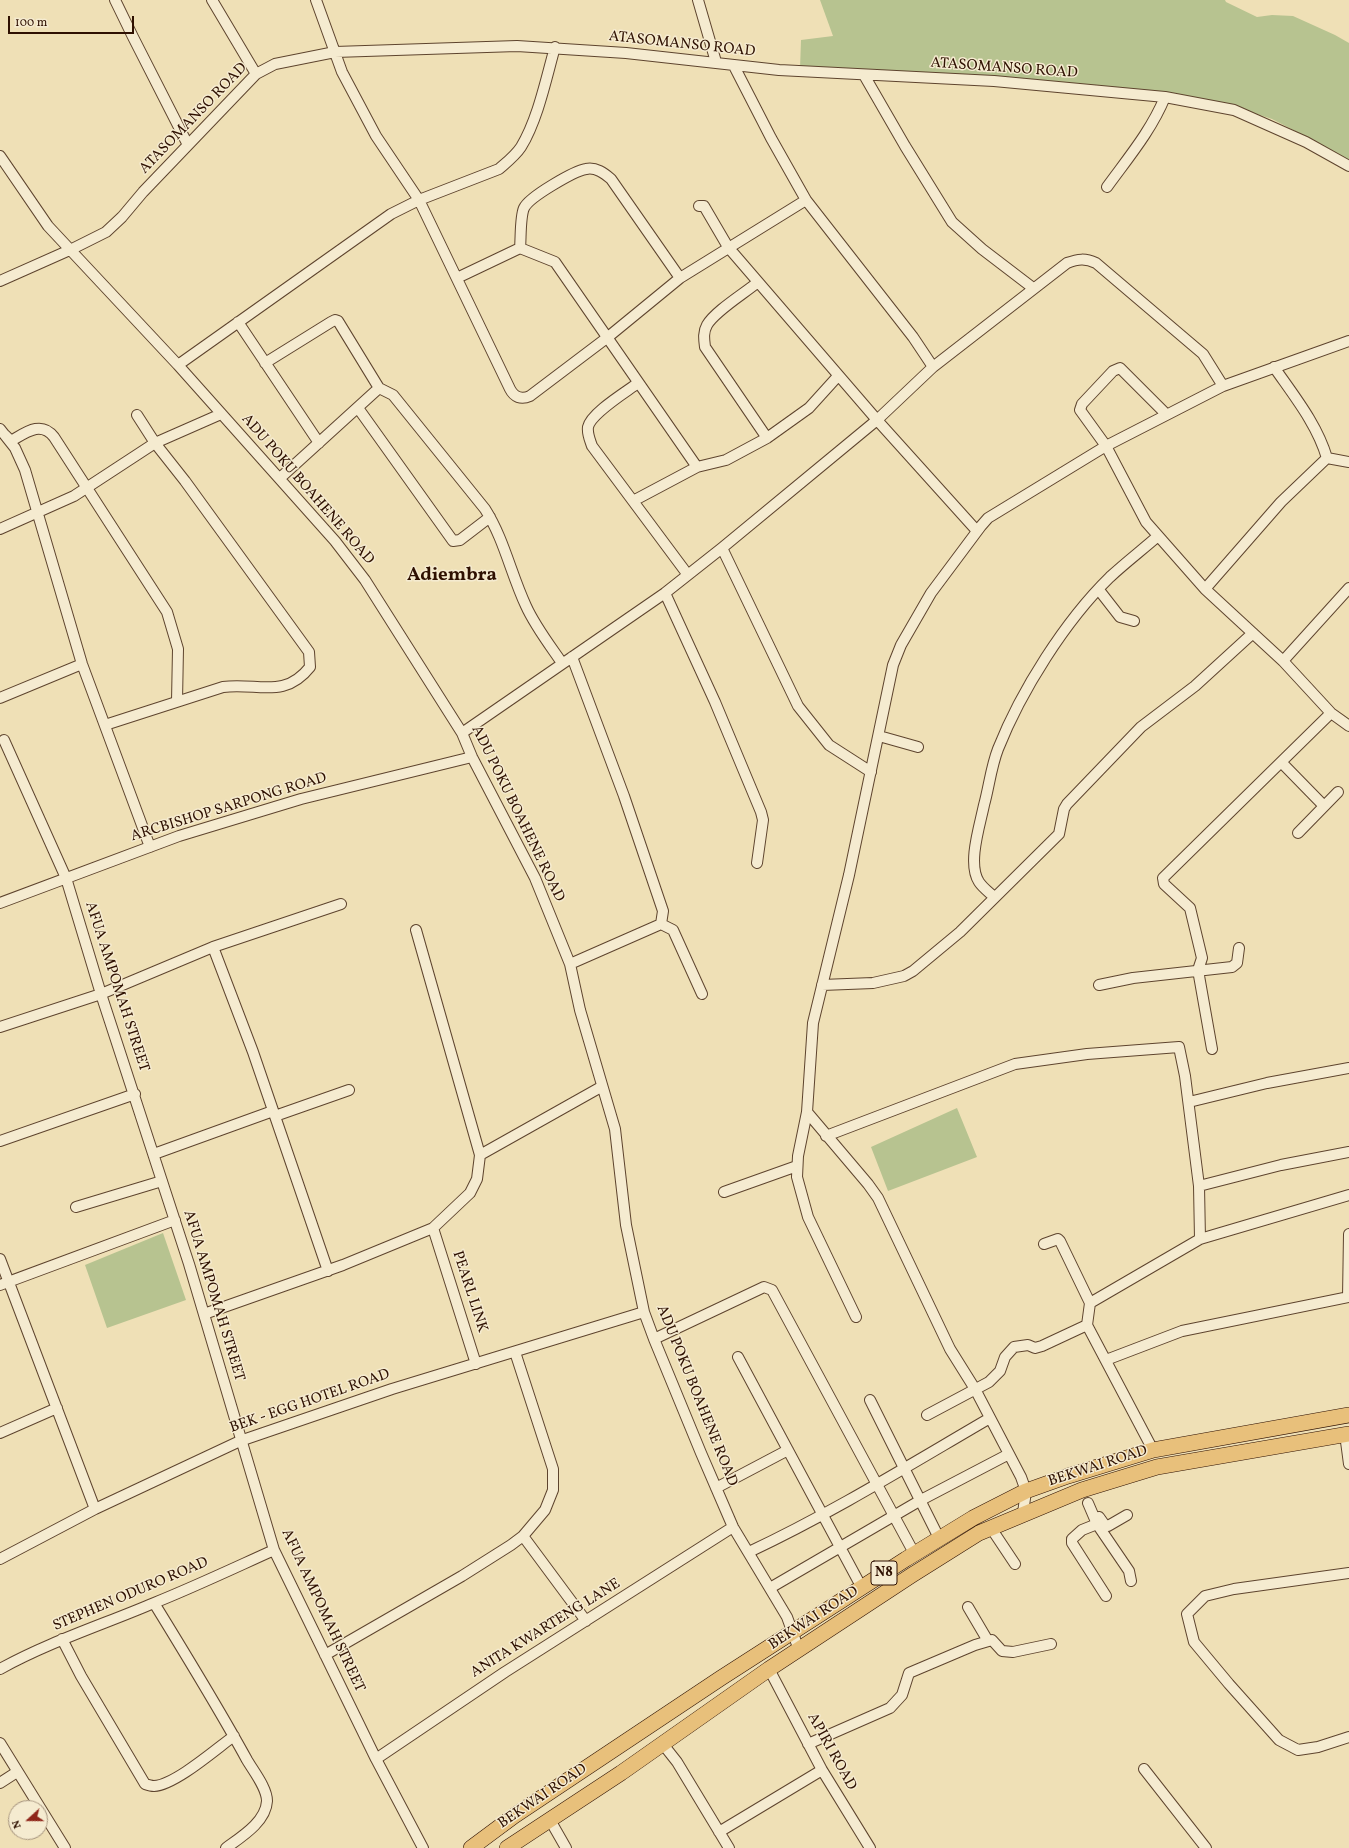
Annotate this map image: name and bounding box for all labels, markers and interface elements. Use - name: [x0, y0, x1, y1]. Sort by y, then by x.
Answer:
- scale bar: [10, 8, 136, 34]
- text: 100 m: [15, 15, 47, 31]
- street label: ATASOMANSO ROAD: [608, 28, 756, 62]
- street label: ATASOMANSO ROAD: [930, 55, 1078, 83]
- street label: ATASOMANSO ROAD: [136, 60, 252, 178]
- street label: ADU POKU BOAHENE ROAD: [237, 411, 377, 569]
- district label: Adiembra: [407, 566, 497, 588]
- street label: ADU POKU BOAHENE ROAD: [466, 723, 568, 905]
- street label: ARCBISHOP SARPONG ROAD: [129, 770, 329, 846]
- street label: AFUA AMPOMAH STREET: [80, 900, 152, 1074]
- street label: AFUA AMPOMAH STREET: [178, 1208, 248, 1384]
- street label: PEARL LINK: [447, 1249, 491, 1335]
- street label: ADU POKU BOAHENE ROAD: [651, 1303, 741, 1489]
- street label: BEK - EGG HOTEL ROAD: [228, 1366, 392, 1438]
- street label: BEKWAI ROAD: [1046, 1442, 1150, 1492]
- street label: AFUA AMPOMAH STREET: [276, 1527, 368, 1695]
- street label: STEPHEN ODURO ROAD: [51, 1554, 211, 1636]
- road number: N8: [871, 1561, 897, 1585]
- street label: ANITA KWARTENG LANE: [468, 1576, 624, 1682]
- street label: BEKWAI ROAD: [766, 1583, 862, 1655]
- street label: APIRI ROAD: [802, 1710, 860, 1794]
- street label: BEKWAI ROAD: [495, 1761, 591, 1833]
- north arrow: [8, 1800, 48, 1840]
- text: N: [9, 1818, 26, 1831]

